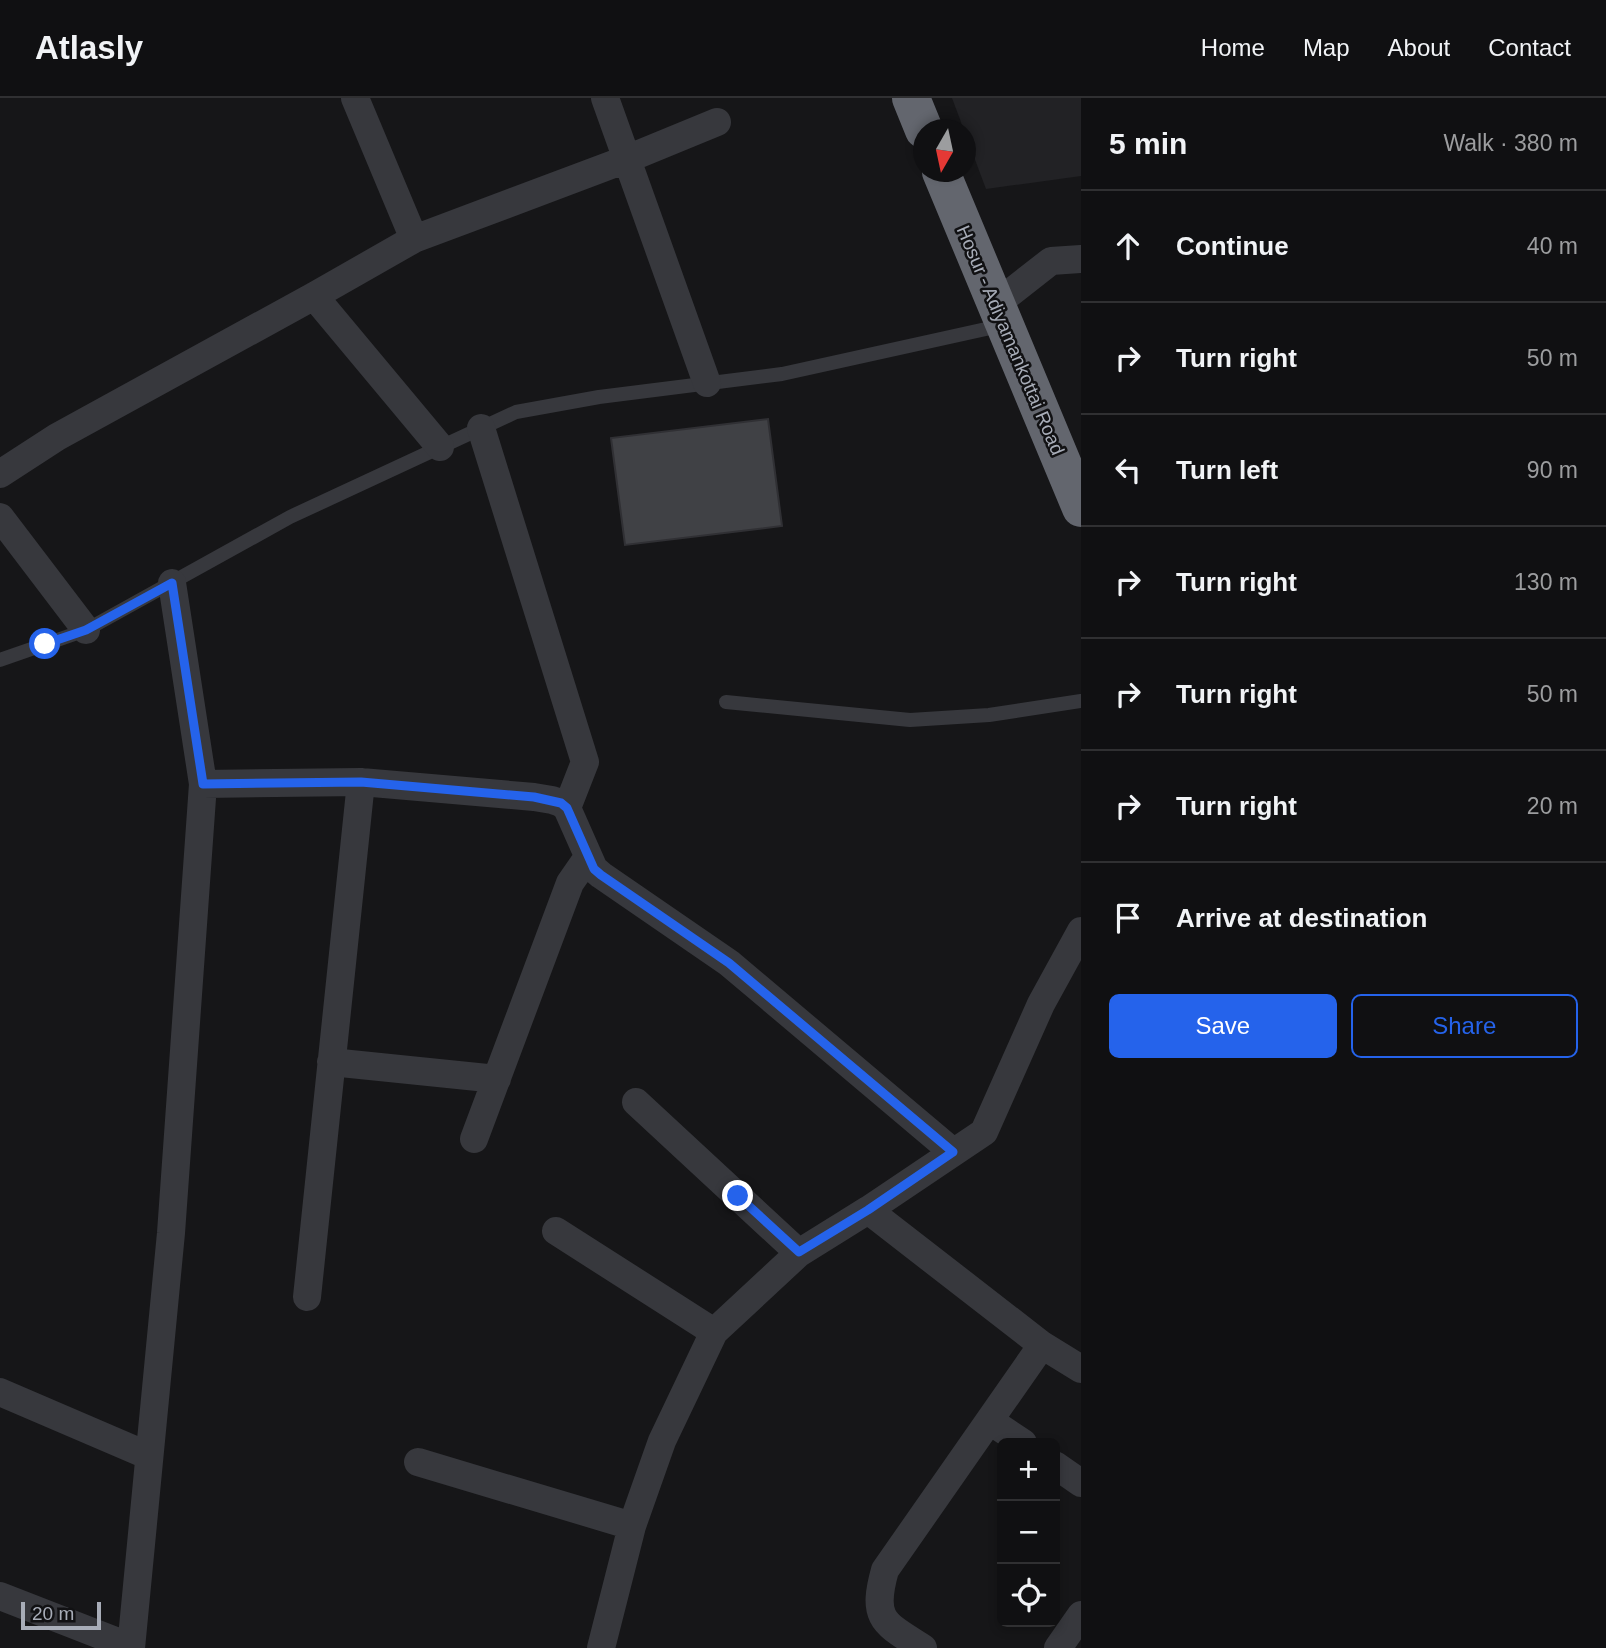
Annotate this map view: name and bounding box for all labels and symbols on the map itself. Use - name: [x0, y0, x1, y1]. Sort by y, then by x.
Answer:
- north arrow: [913, 119, 976, 182]
- street label: Hosur - Adiyamankottai Road: [953, 222, 1068, 458]
- route start: [29, 628, 60, 659]
- route end: [722, 1180, 753, 1211]
- scale bar: [21, 1599, 102, 1631]

